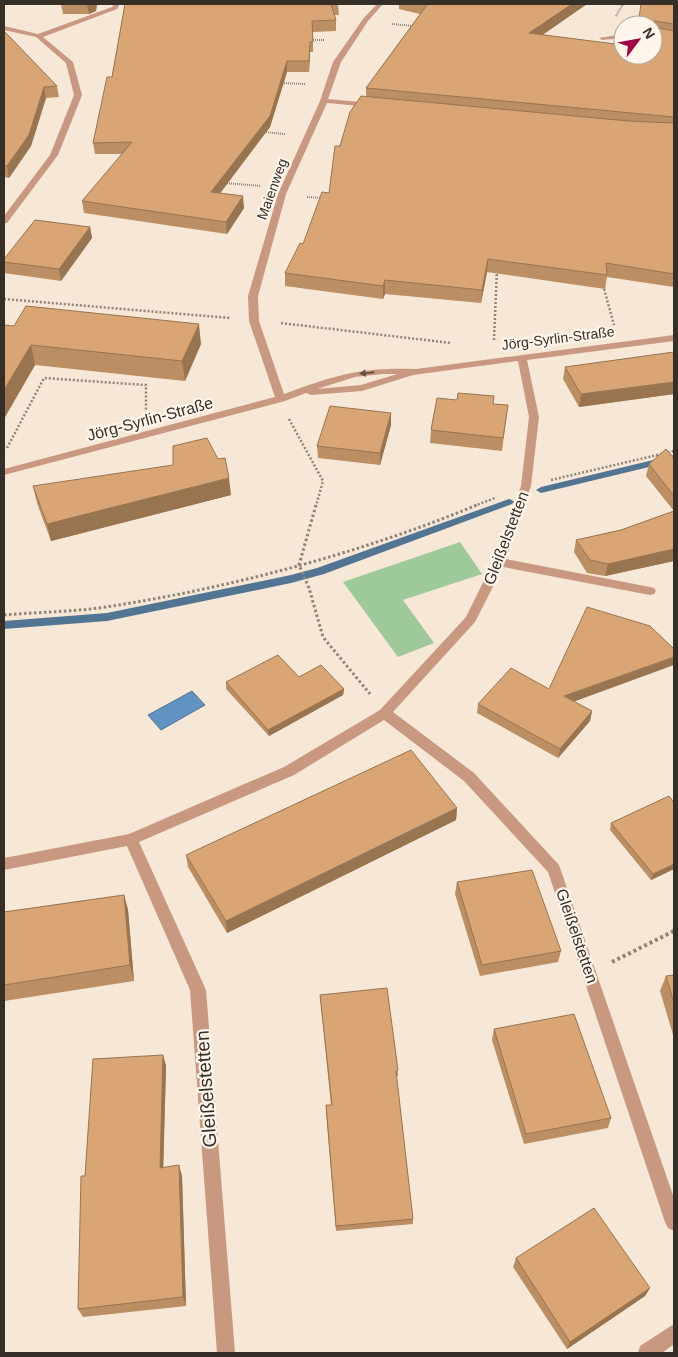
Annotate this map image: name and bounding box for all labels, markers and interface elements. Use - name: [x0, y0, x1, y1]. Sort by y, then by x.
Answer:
- north arrow: [613, 15, 663, 65]
- text: N: [640, 25, 658, 42]
- street label: Maienweg: [254, 156, 290, 222]
- street label: Jörg-Syrlin-Straße: [501, 323, 616, 353]
- one-way arrow: [359, 369, 375, 377]
- street label: Jörg-Syrlin-Straße: [85, 394, 215, 444]
- street label: Gleißelstetten: [480, 489, 532, 587]
- street label: Gleißelstetten: [553, 887, 601, 985]
- street label: Gleißelstetten: [191, 1030, 221, 1148]

